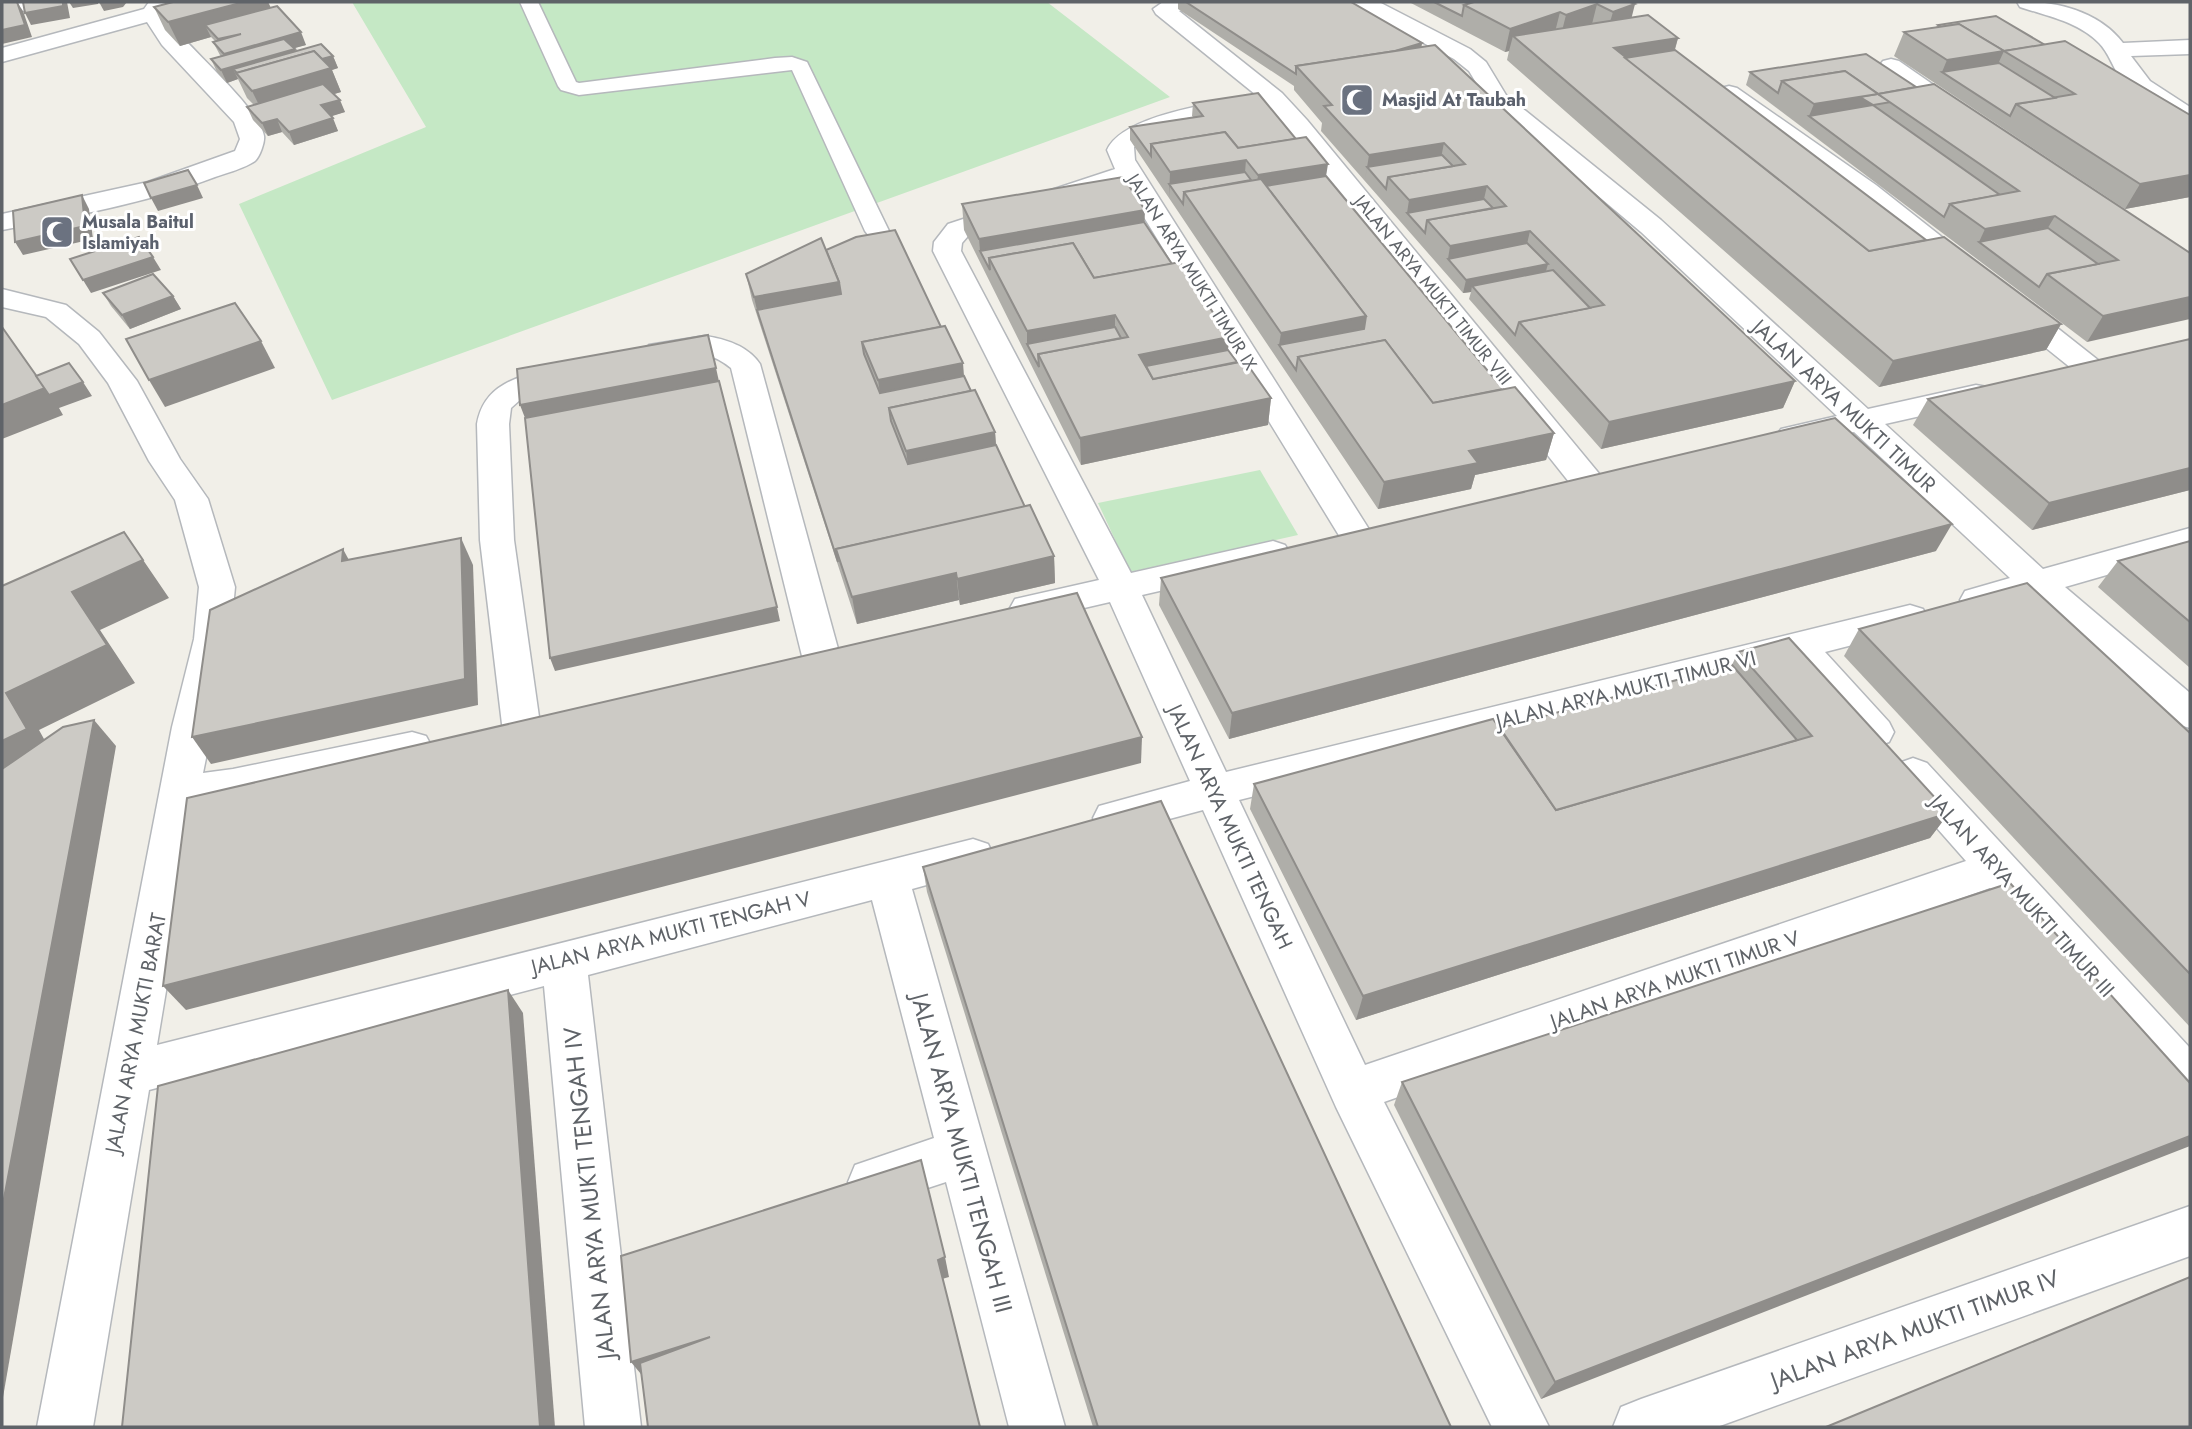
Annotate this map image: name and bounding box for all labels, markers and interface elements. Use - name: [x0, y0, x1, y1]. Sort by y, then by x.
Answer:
- mosque icon: Masjid At Taubah: [1338, 81, 1376, 119]
- place label: Masjid At Taubah: [1382, 87, 1526, 113]
- street label: JALAN ARYA MUKTI TIMUR IX: [1120, 167, 1263, 375]
- street label: JALAN ARYA MUKTI TIMUR VIII: [1347, 188, 1518, 390]
- place label: Musala Baitul Islamiyah: [82, 209, 194, 256]
- mosque icon: Musala Baitul Islamiyah: [38, 213, 76, 251]
- street label: JALAN ARYA MUKTI TIMUR: [1743, 311, 1943, 500]
- street label: JALAN ARYA MUKTI TIMUR VI: [1490, 643, 1759, 738]
- street label: JALAN ARYA MUKTI TENGAH: [1159, 697, 1300, 954]
- street label: JALAN ARYA MUKTI TIMUR III: [1921, 786, 2121, 1004]
- street label: JALAN ARYA MUKTI TENGAH V: [525, 884, 814, 983]
- street label: JALAN ARYA MUKTI BARAT: [97, 910, 174, 1159]
- street label: JALAN ARYA MUKTI TIMUR V: [1544, 923, 1804, 1038]
- street label: JALAN ARYA MUKTI TENGAH III: [902, 986, 1022, 1317]
- street label: JALAN ARYA MUKTI TENGAH IV: [554, 1025, 624, 1364]
- street label: JALAN ARYA MUKTI TIMUR IV: [1763, 1260, 2064, 1399]

